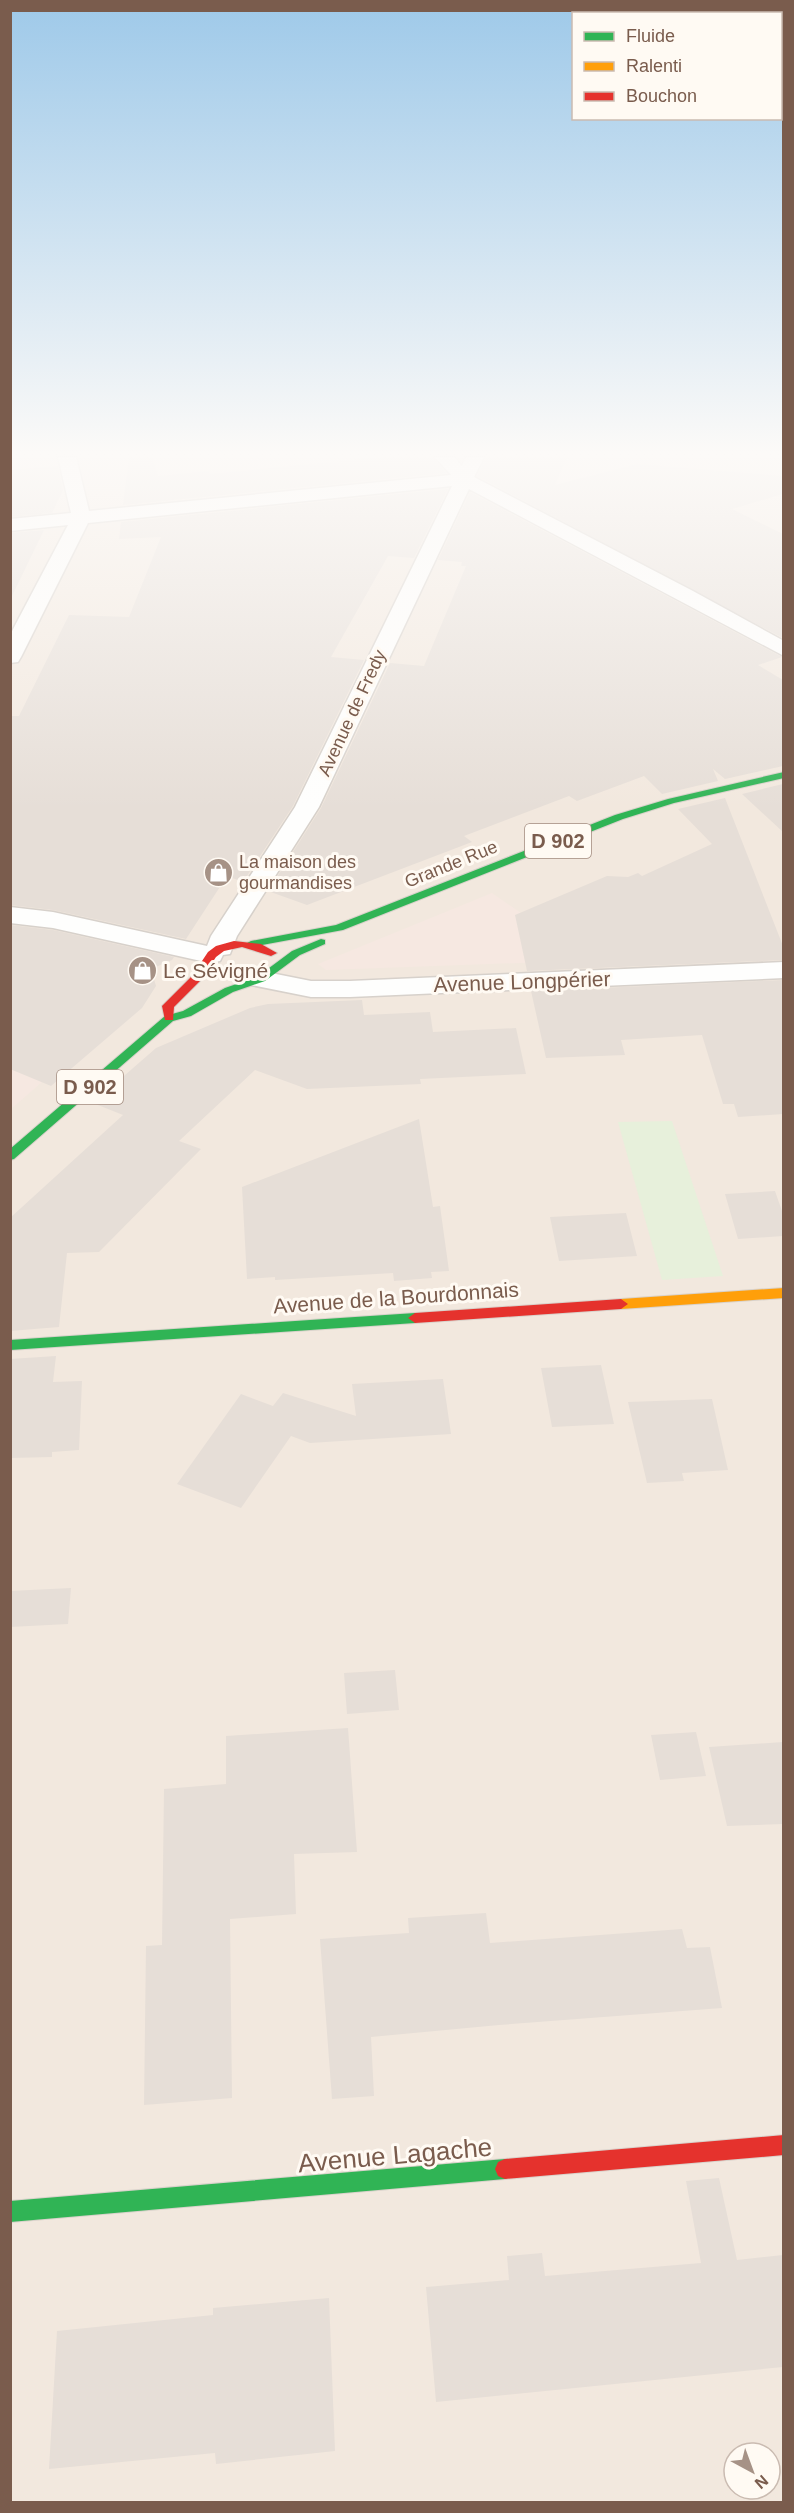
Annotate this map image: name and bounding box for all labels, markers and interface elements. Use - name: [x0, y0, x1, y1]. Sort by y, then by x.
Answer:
- legend: [572, 12, 782, 120]
- text: Fluide: [626, 26, 675, 46]
- text: Ralenti: [626, 56, 682, 76]
- text: Bouchon: [626, 86, 697, 106]
- street label: Avenue de Fredy: [314, 647, 390, 779]
- road number: D 902: [525, 824, 591, 858]
- street label: Grande Rue: [402, 836, 500, 892]
- place label: La maison des gourmandises: [239, 852, 356, 893]
- shop icon: La maison des gourmandises: [202, 856, 234, 888]
- shop icon: Le Sévigné: [126, 955, 158, 987]
- place label: Le Sévigné: [163, 959, 268, 982]
- street label: Avenue Longpérier: [433, 967, 611, 996]
- road number: D 902: [57, 1070, 123, 1104]
- street label: Avenue de la Bourdonnais: [272, 1277, 519, 1318]
- street label: Avenue Lagache: [297, 2132, 493, 2178]
- north arrow: [722, 2441, 782, 2501]
- text: N: [752, 2472, 771, 2492]

